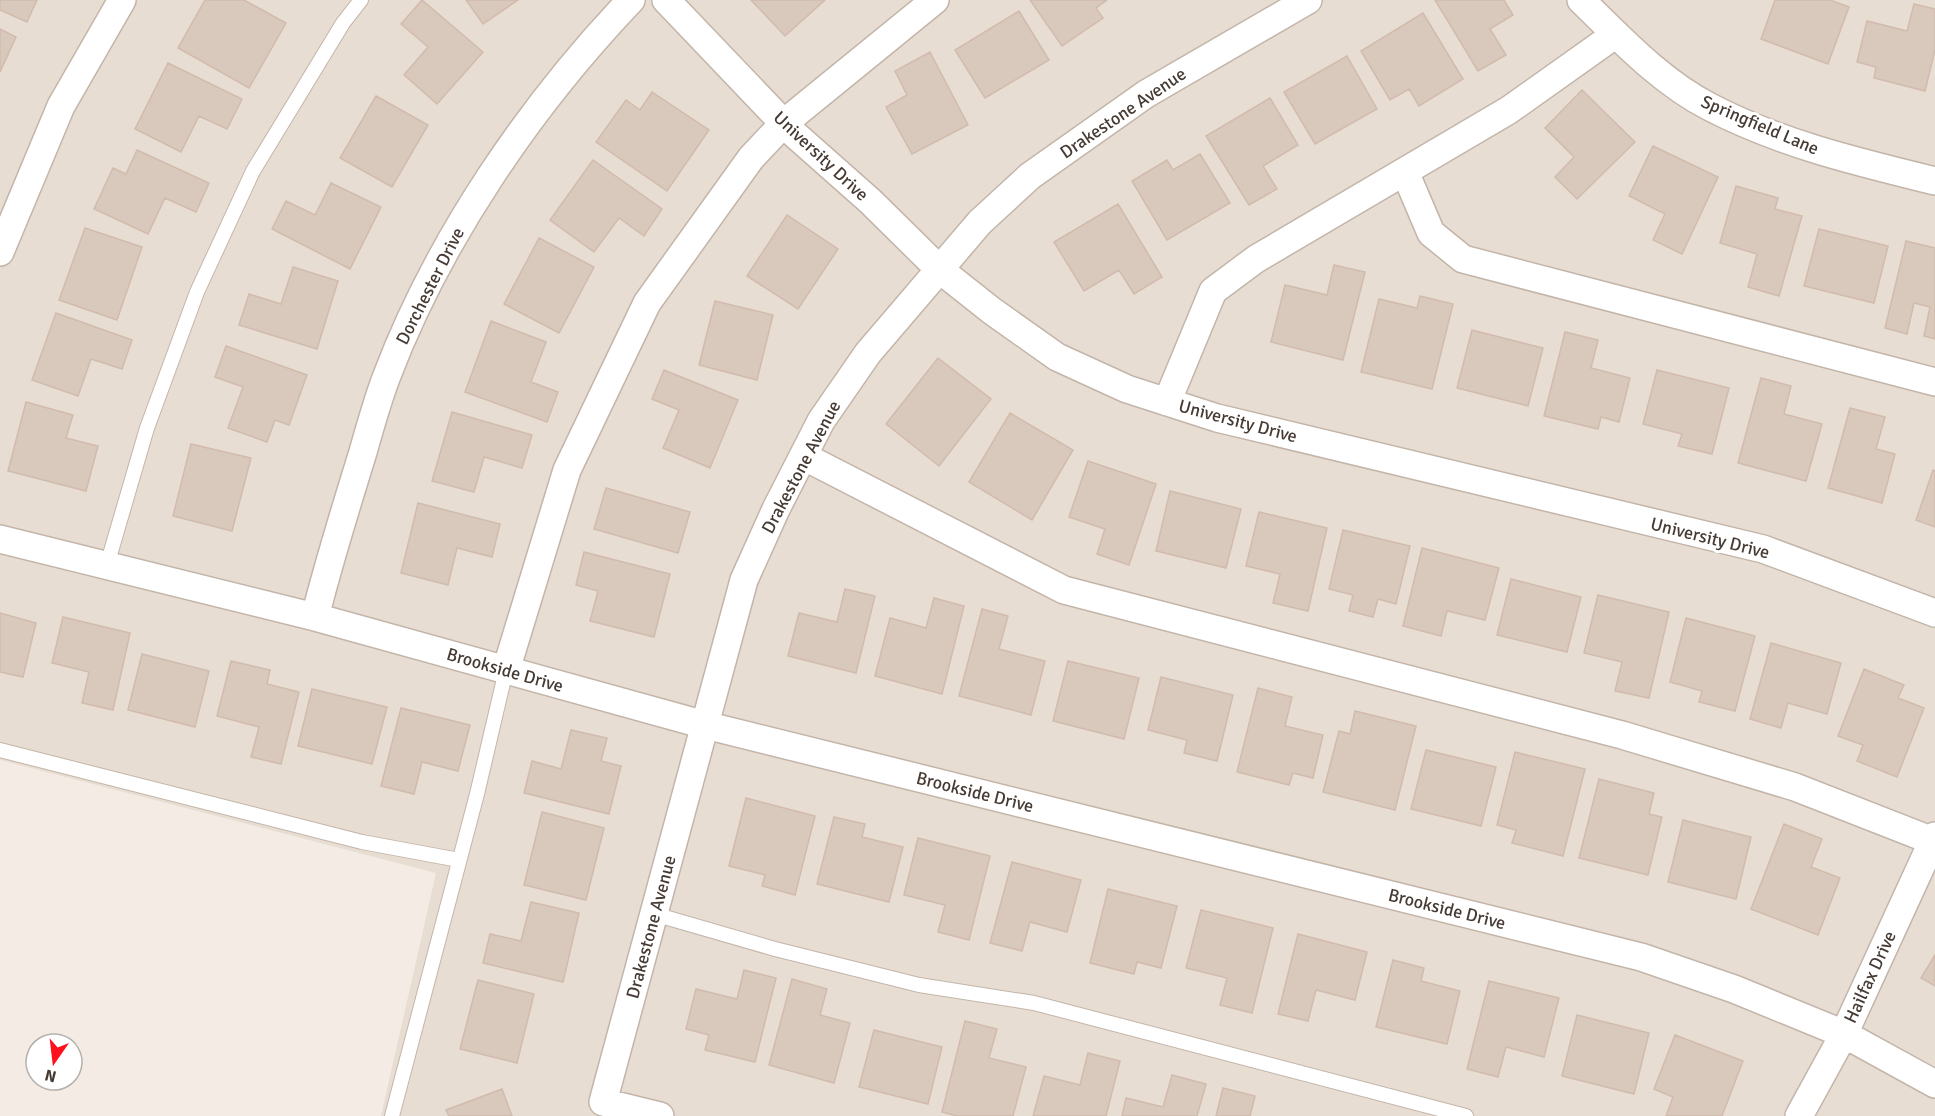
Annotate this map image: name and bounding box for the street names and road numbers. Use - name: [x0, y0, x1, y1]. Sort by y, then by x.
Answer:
- street label: Drakestone Avenue: [1056, 63, 1190, 163]
- street label: Springfield Lane: [1698, 90, 1822, 160]
- street label: University Drive: [769, 106, 873, 206]
- street label: Dorchester Drive: [391, 224, 469, 348]
- street label: University Drive: [1176, 395, 1300, 447]
- street label: Drakestone Avenue: [757, 397, 845, 537]
- street label: University Drive: [1648, 513, 1772, 563]
- street label: Brookside Drive: [444, 643, 566, 697]
- street label: Brookside Drive: [914, 767, 1036, 817]
- street label: Drakestone Avenue: [621, 853, 681, 1001]
- street label: Brookside Drive: [1386, 884, 1508, 934]
- street label: Hailfax Drive: [1839, 927, 1901, 1027]

